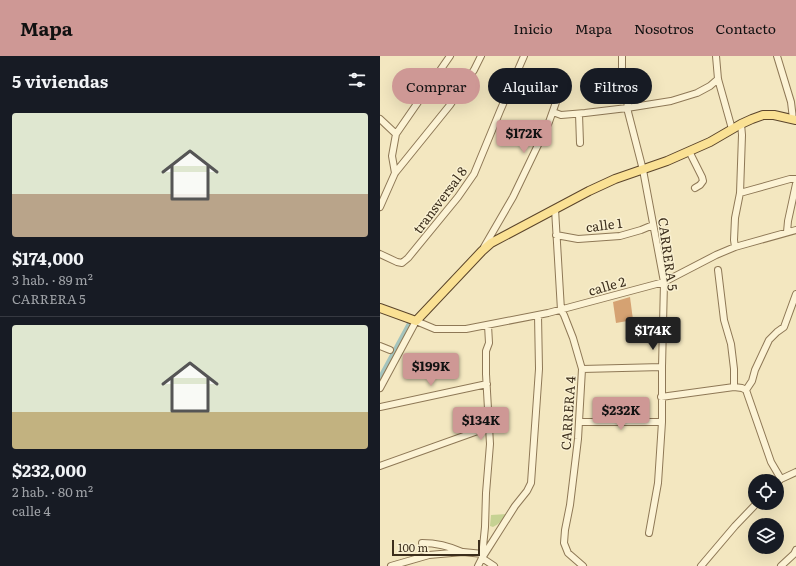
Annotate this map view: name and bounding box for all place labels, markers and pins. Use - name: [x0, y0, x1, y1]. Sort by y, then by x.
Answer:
- pin: $172K: [496, 120, 552, 154]
- pin: $174K: [625, 317, 681, 351]
- pin: $199K: [403, 353, 459, 387]
- pin: $232K: [593, 397, 649, 431]
- pin: $134K: [453, 407, 509, 441]

